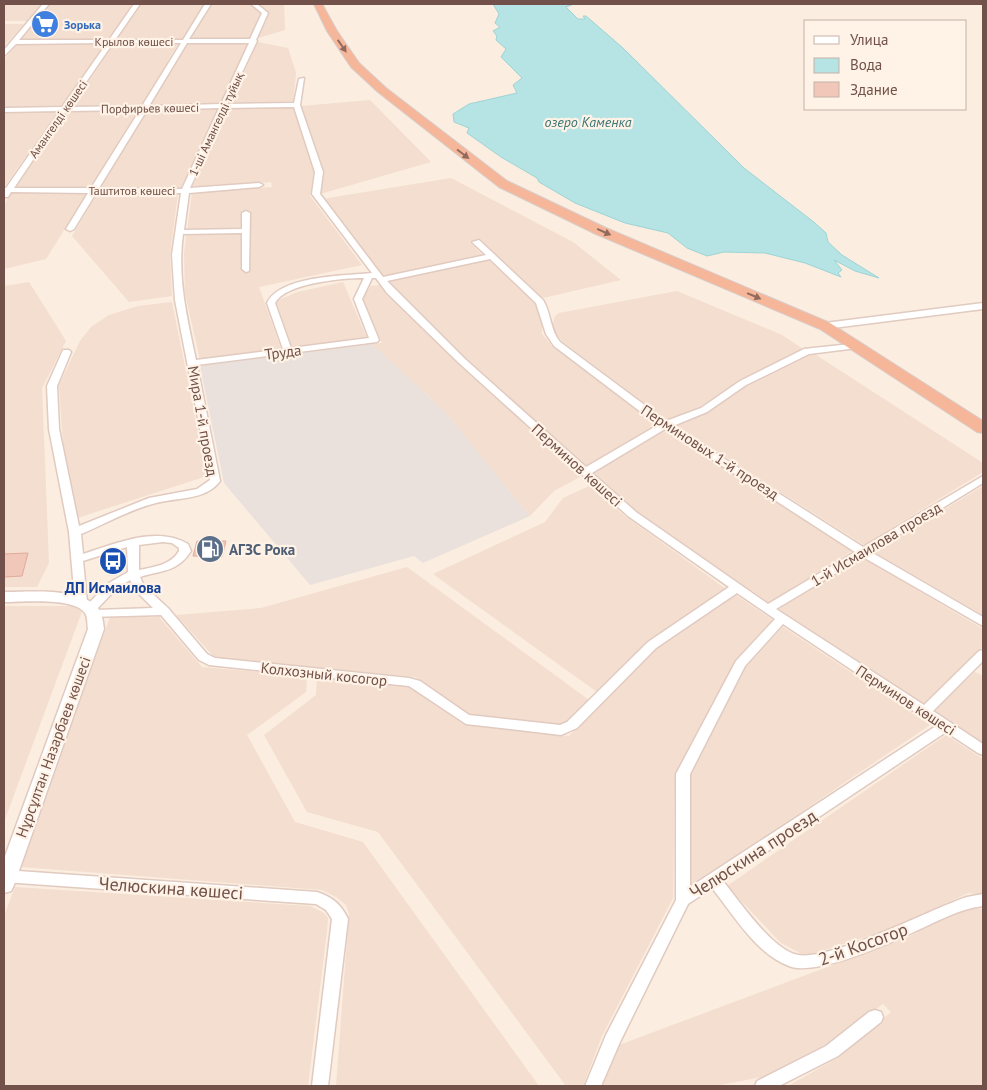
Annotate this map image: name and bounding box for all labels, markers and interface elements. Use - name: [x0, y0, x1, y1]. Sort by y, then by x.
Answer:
- supermarket icon: Зорька: [30, 9, 60, 39]
- place label: Зорька: [64, 17, 101, 32]
- legend: [804, 20, 967, 110]
- text: Улица: [850, 30, 888, 49]
- street label: Крылов көшесі: [95, 34, 173, 49]
- one-way arrow: [337, 39, 347, 53]
- text: Вода: [850, 55, 882, 74]
- street label: 1-ші Амангелді тұйық: [185, 70, 247, 178]
- street label: Амангелді көшесі: [26, 77, 90, 161]
- text: Здание: [850, 80, 898, 99]
- street label: Порфирьев көшесі: [101, 100, 199, 116]
- water label: озеро Каменка: [544, 113, 632, 131]
- one-way arrow: [456, 148, 469, 159]
- street label: Таштитов көшесі: [88, 183, 176, 198]
- one-way arrow: [597, 228, 611, 236]
- one-way arrow: [746, 292, 761, 300]
- street label: Труда: [264, 340, 302, 364]
- street label: Мира 1-й проезд: [184, 364, 222, 478]
- street label: Перминовых 1-й проезд: [637, 400, 783, 504]
- street label: Перминов көшесі: [528, 419, 626, 511]
- street label: 1-й Исмаилова проезд: [807, 497, 945, 591]
- fuel station icon: АГЗС Рока: [195, 534, 225, 564]
- place label: АГЗС Рока: [229, 540, 295, 559]
- bus stop icon: ДП Исмаилова: [98, 546, 128, 576]
- place label: ДП Исмаилова: [65, 578, 161, 597]
- street label: Нұрсұлтан Назарбаев көшесі: [11, 654, 95, 840]
- street label: Колхозный косогор: [260, 658, 388, 690]
- street label: Перминов көшесі: [852, 661, 960, 739]
- street label: Челюскина проезд: [685, 804, 821, 904]
- street label: Челюскина көшесі: [98, 871, 244, 905]
- street label: 2-й Косогор: [815, 917, 911, 971]

